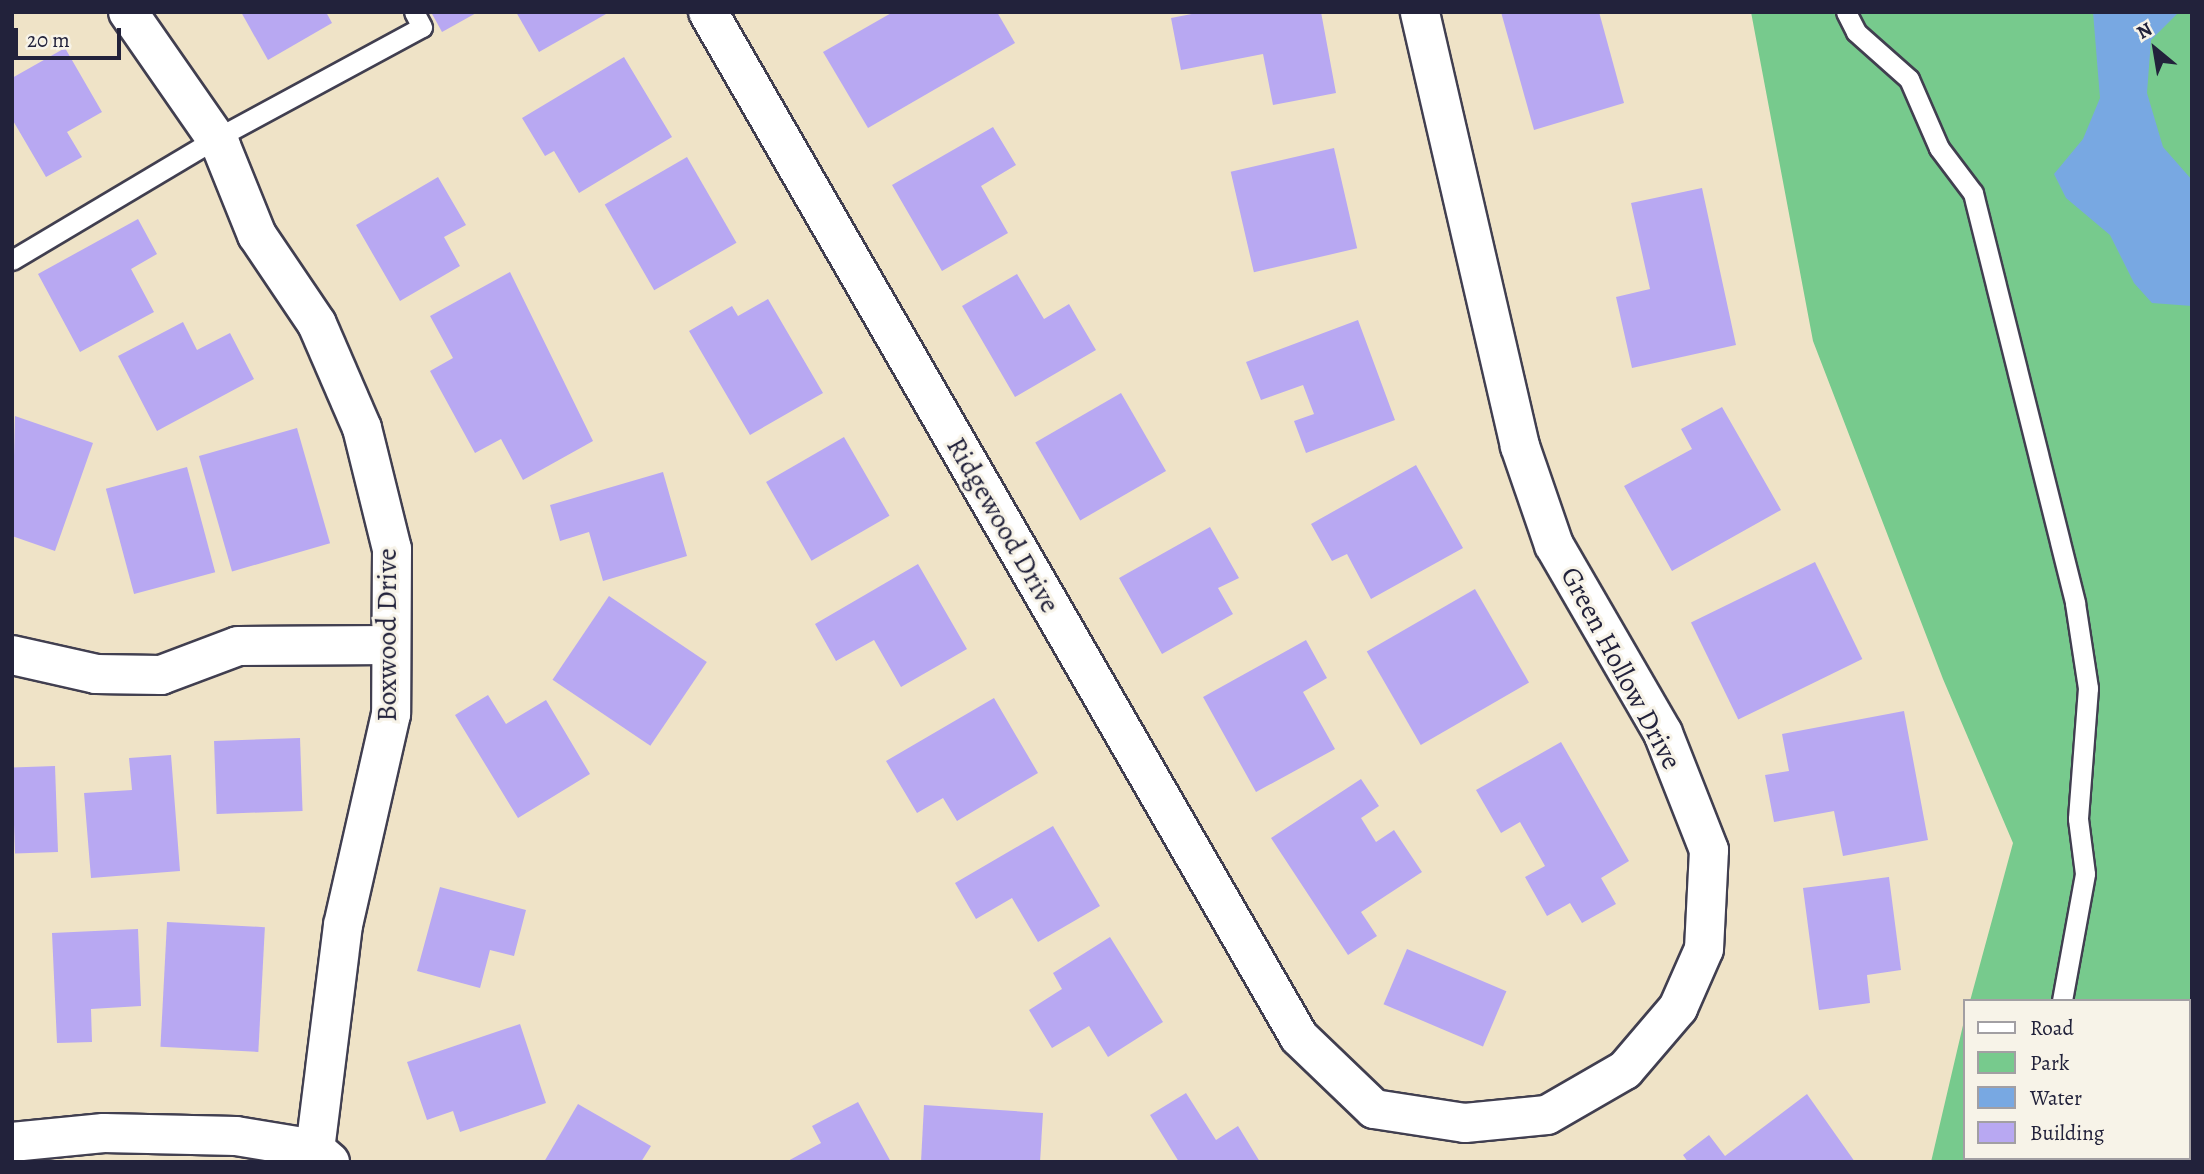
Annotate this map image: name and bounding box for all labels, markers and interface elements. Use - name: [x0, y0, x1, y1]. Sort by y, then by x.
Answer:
- scale bar: [18, 14, 124, 58]
- north arrow: [2120, 14, 2190, 84]
- text: N: [2132, 16, 2157, 46]
- text: 20 m: [27, 26, 70, 54]
- street label: Ridgewood Drive: [939, 431, 1067, 619]
- street label: Boxwood Drive: [370, 548, 404, 722]
- street label: Green Hollow Drive: [1554, 561, 1688, 775]
- legend: [1962, 999, 2190, 1160]
- text: Road: [2030, 1014, 2074, 1042]
- text: Park: [2030, 1049, 2069, 1077]
- text: Water: [2030, 1084, 2082, 1112]
- text: Building: [2030, 1119, 2104, 1147]

